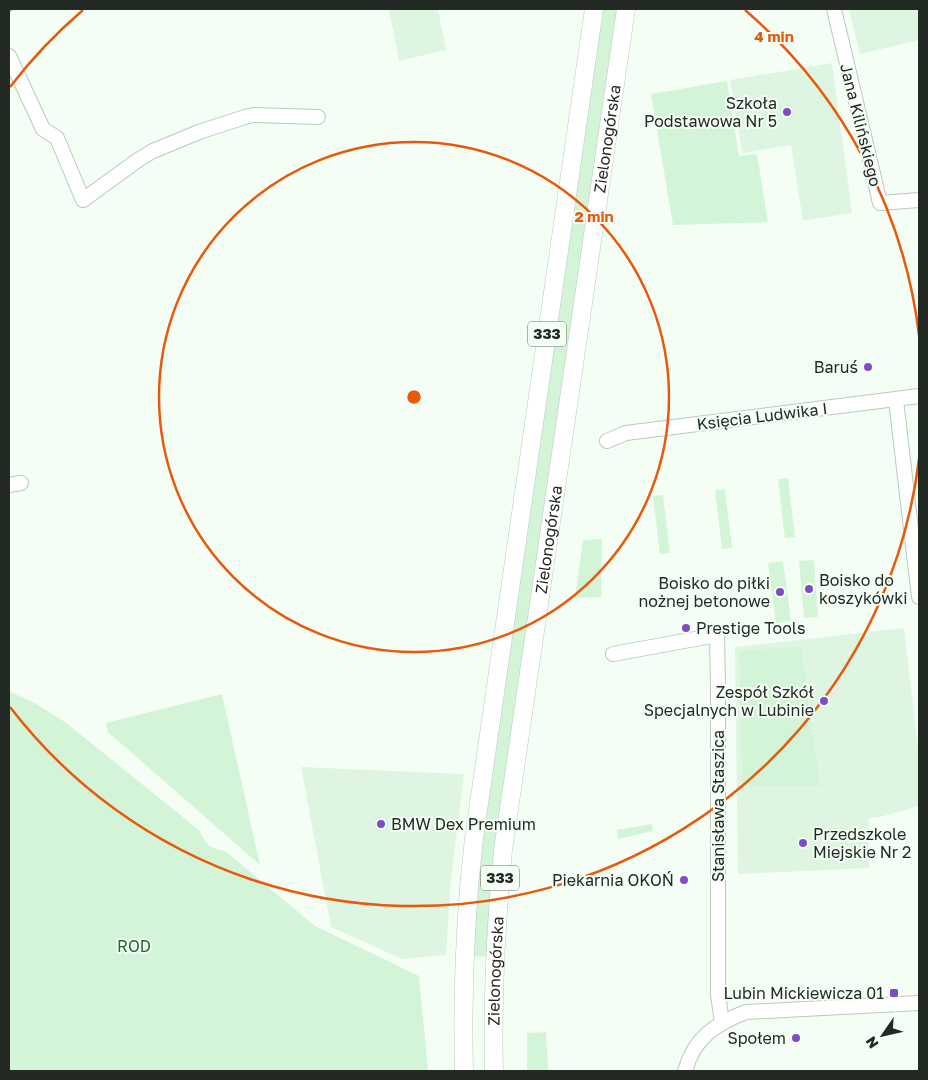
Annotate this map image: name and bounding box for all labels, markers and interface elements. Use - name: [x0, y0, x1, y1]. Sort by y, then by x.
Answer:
- text: 4 min: [754, 27, 794, 45]
- street label: Jana Kilińskiego: [836, 61, 886, 189]
- street label: Zielonogórska: [589, 83, 625, 194]
- place label: Szkoła Podstawowa Nr 5: [644, 93, 777, 131]
- marker: Szkoła Podstawowa Nr 5: [781, 106, 793, 118]
- text: 2 min: [574, 207, 614, 225]
- road number: 333: [528, 322, 566, 346]
- place label: Baruś: [814, 357, 858, 377]
- marker: Baruś: [862, 361, 874, 373]
- centre of rings: [405, 388, 423, 406]
- street label: Księcia Ludwika I: [696, 398, 828, 434]
- street label: Zielonogórska: [531, 484, 566, 595]
- place label: Boisko do koszykówki: [819, 570, 908, 608]
- place label: Boisko do piłki nożnej betonowe: [639, 573, 770, 611]
- marker: Boisko do koszykówki: [803, 583, 815, 595]
- marker: Boisko do piłki nożnej betonowe: [774, 586, 786, 598]
- place label: Prestige Tools: [696, 618, 805, 638]
- marker: Prestige Tools: [680, 622, 692, 634]
- place label: Zespół Szkół Specjalnych w Lubinie: [644, 682, 814, 720]
- marker: Zespół Szkół Specjalnych w Lubinie: [818, 695, 830, 707]
- street label: Stanisława Staszica: [708, 730, 728, 882]
- place label: BMW Dex Premium: [391, 814, 536, 834]
- marker: BMW Dex Premium: [375, 818, 387, 830]
- place label: Przedszkole Miejskie Nr 2: [813, 824, 911, 862]
- marker: Przedszkole Miejskie Nr 2: [797, 837, 809, 849]
- road number: 333: [481, 866, 519, 890]
- place label: Piekarnia OKOŃ: [552, 870, 674, 890]
- marker: Piekarnia OKOŃ: [678, 874, 690, 886]
- street label: Zielonogórska: [483, 916, 508, 1026]
- park label: ROD: [117, 936, 151, 956]
- place label: Lubin Mickiewicza 01: [723, 983, 884, 1003]
- marker: Lubin Mickiewicza 01: [888, 987, 900, 999]
- north arrow: [858, 1010, 908, 1060]
- place label: Społem: [727, 1028, 786, 1048]
- marker: Społem: [790, 1032, 802, 1044]
- text: N: [862, 1033, 882, 1052]

